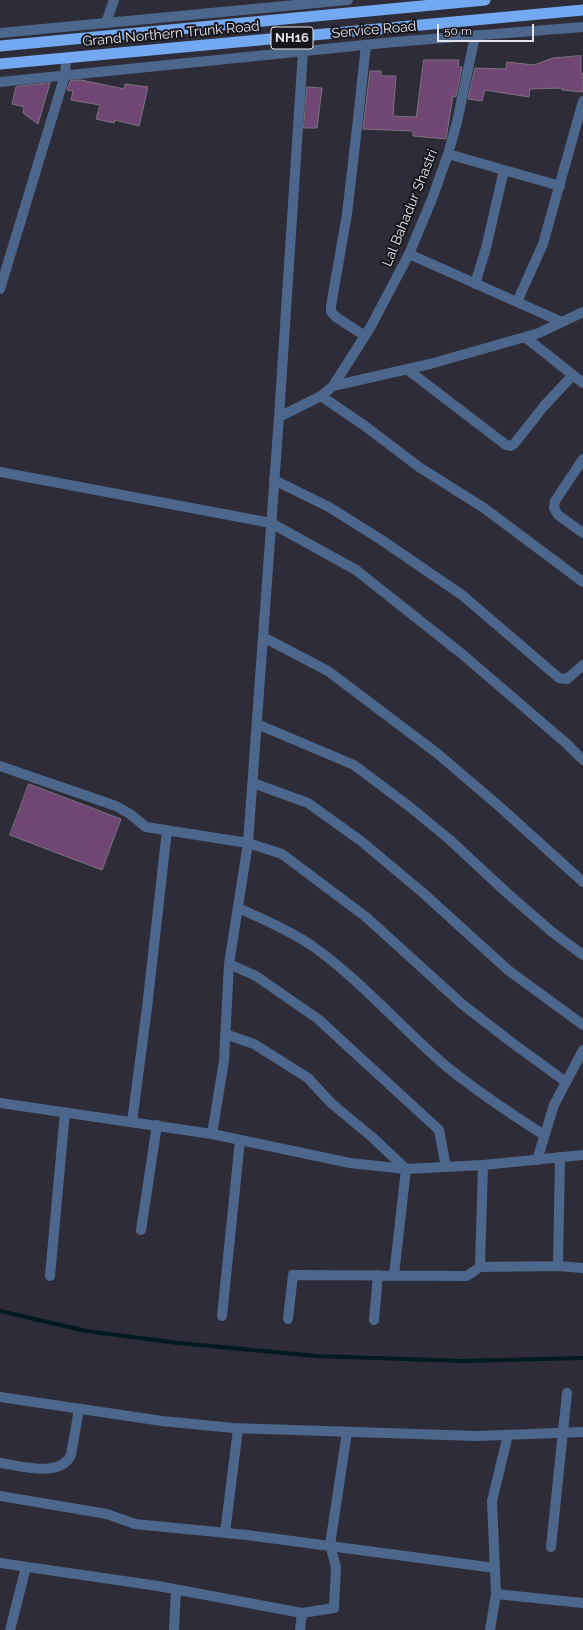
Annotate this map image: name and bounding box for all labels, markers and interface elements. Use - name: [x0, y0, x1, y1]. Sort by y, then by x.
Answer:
- scale bar: [439, 16, 536, 42]
- street label: Grand Northern Trunk Road: [82, 18, 260, 50]
- street label: Service Road: [331, 18, 417, 42]
- text: 50 m: [444, 24, 472, 38]
- road number: NH16: [271, 27, 313, 49]
- street label: Lal Bahadur Shastri: [379, 147, 441, 269]

